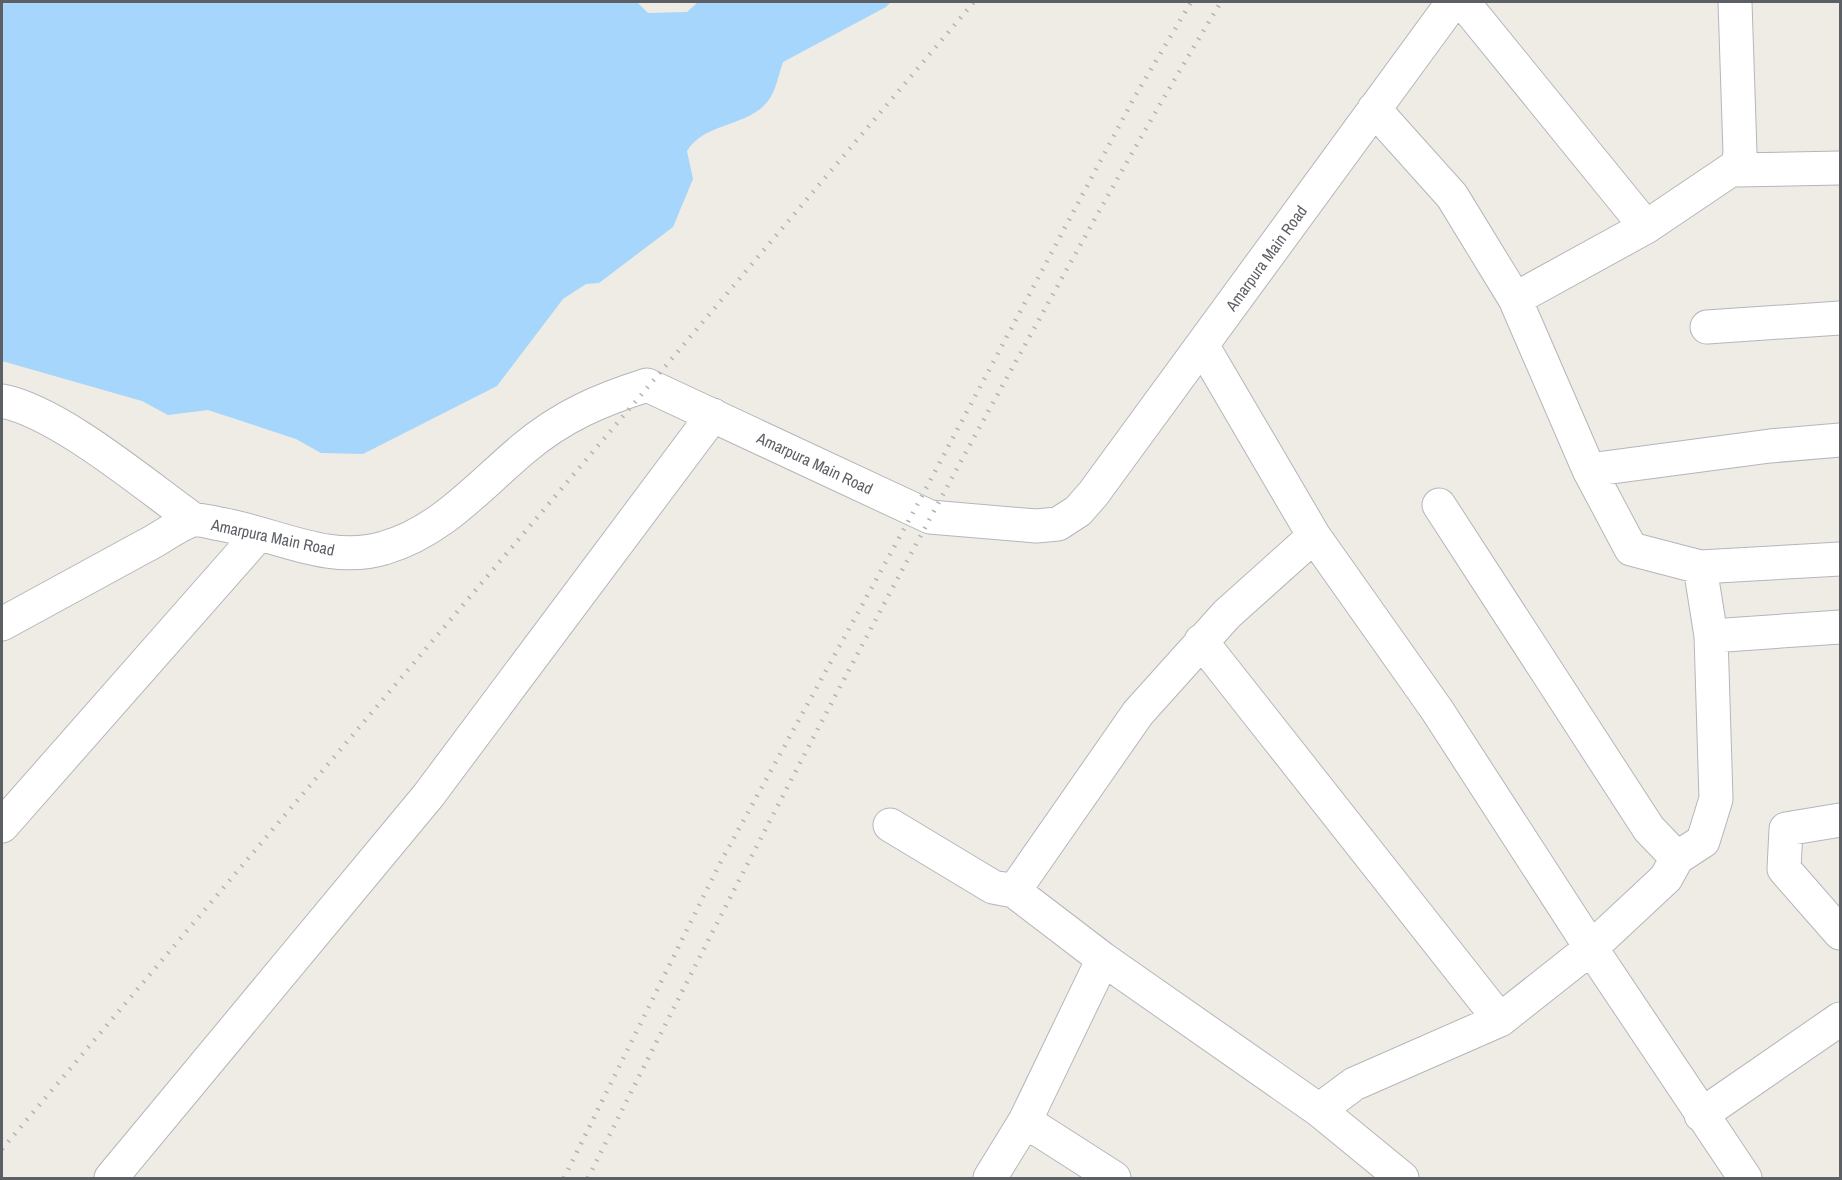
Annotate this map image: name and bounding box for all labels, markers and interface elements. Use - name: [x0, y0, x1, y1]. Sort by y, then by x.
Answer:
- street label: Amarpura Main Road: [1220, 201, 1312, 316]
- street label: Amarpura Main Road: [753, 426, 876, 499]
- street label: Amarpura Main Road: [208, 513, 337, 561]

